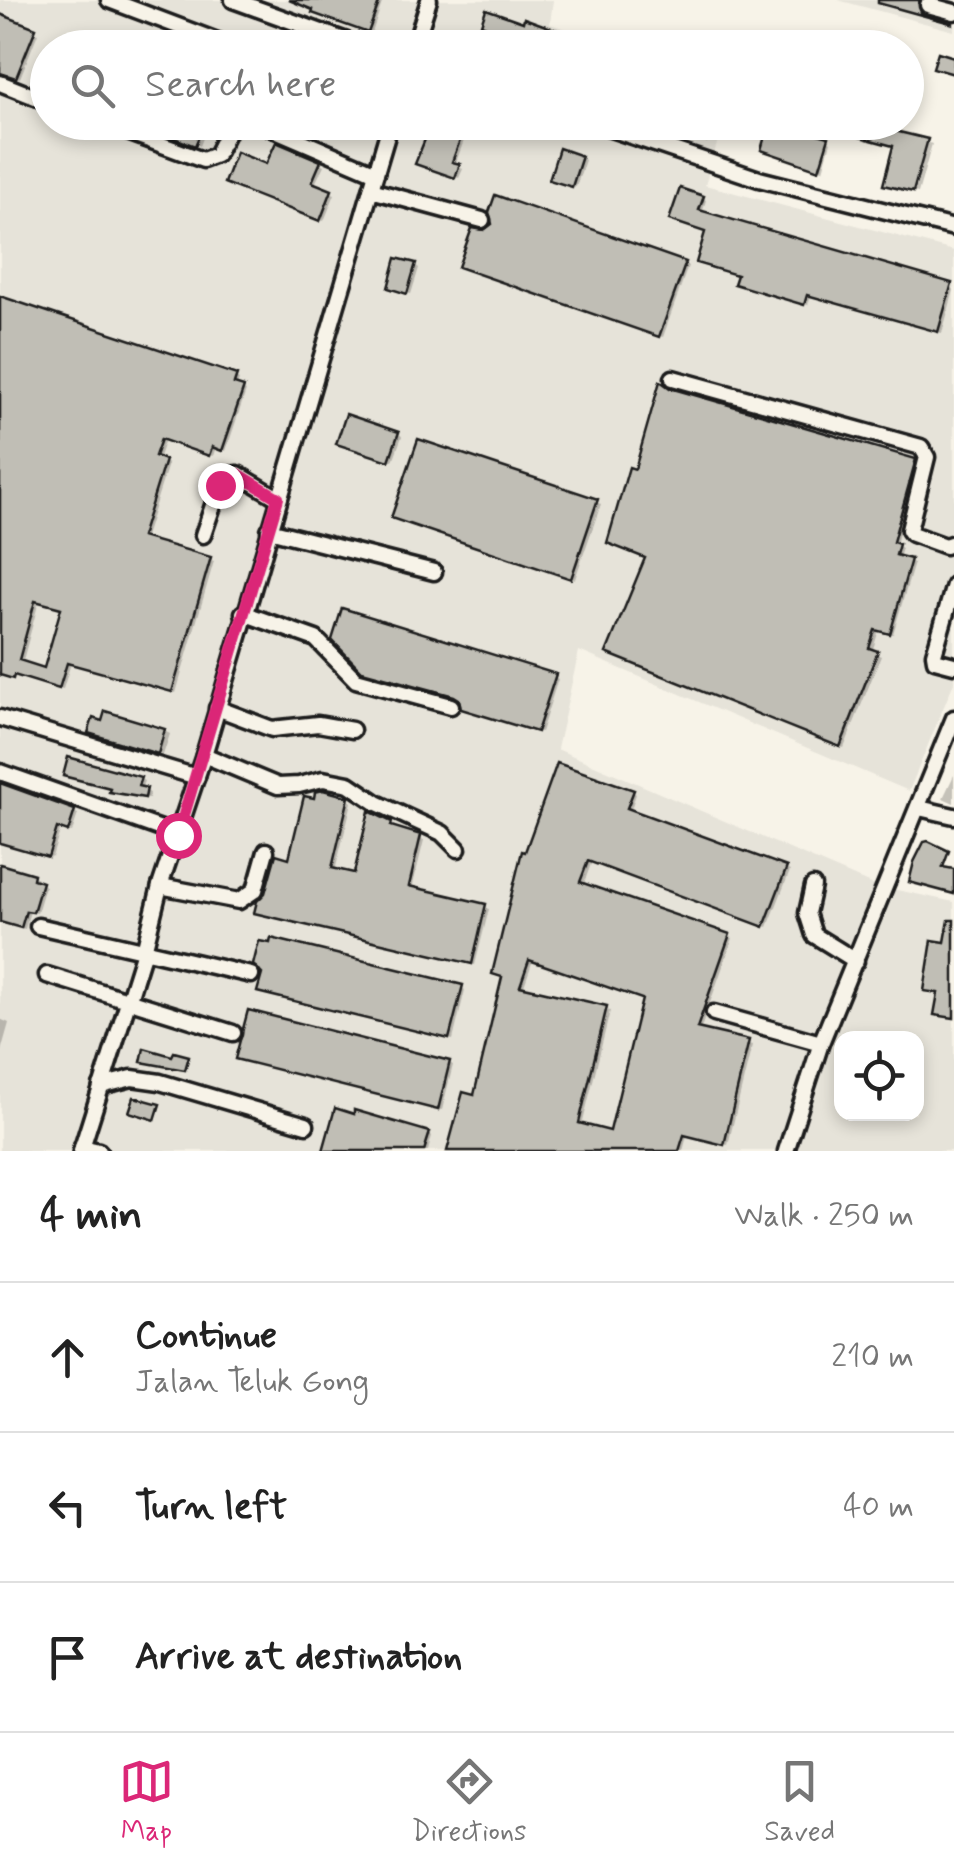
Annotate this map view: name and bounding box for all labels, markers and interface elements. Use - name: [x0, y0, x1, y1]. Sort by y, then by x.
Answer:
- search box: [30, 30, 924, 140]
- icon: search: [65, 58, 120, 113]
- text: Search here: [145, 61, 336, 110]
- route end: [198, 463, 244, 509]
- route start: [156, 813, 202, 859]
- map controls: [834, 1031, 924, 1121]
- button: locate: [834, 1031, 924, 1121]
- text: 4 min: [40, 1189, 142, 1244]
- text: Walk · 250 m: [734, 1195, 914, 1237]
- text: Continue: [135, 1312, 277, 1361]
- icon: ahead: [40, 1330, 95, 1385]
- text: 210 m: [831, 1336, 914, 1378]
- text: Jalan Teluk Gong: [135, 1361, 369, 1403]
- icon: left: [40, 1480, 95, 1535]
- text: Turn left: [135, 1483, 287, 1532]
- text: 40 m: [843, 1486, 914, 1528]
- icon: arrive: [40, 1630, 95, 1685]
- text: Arrive at destination: [135, 1633, 462, 1682]
- tab: Map: [119, 1754, 174, 1851]
- tab: Directions: [412, 1754, 527, 1851]
- tab: Saved: [764, 1754, 835, 1851]

